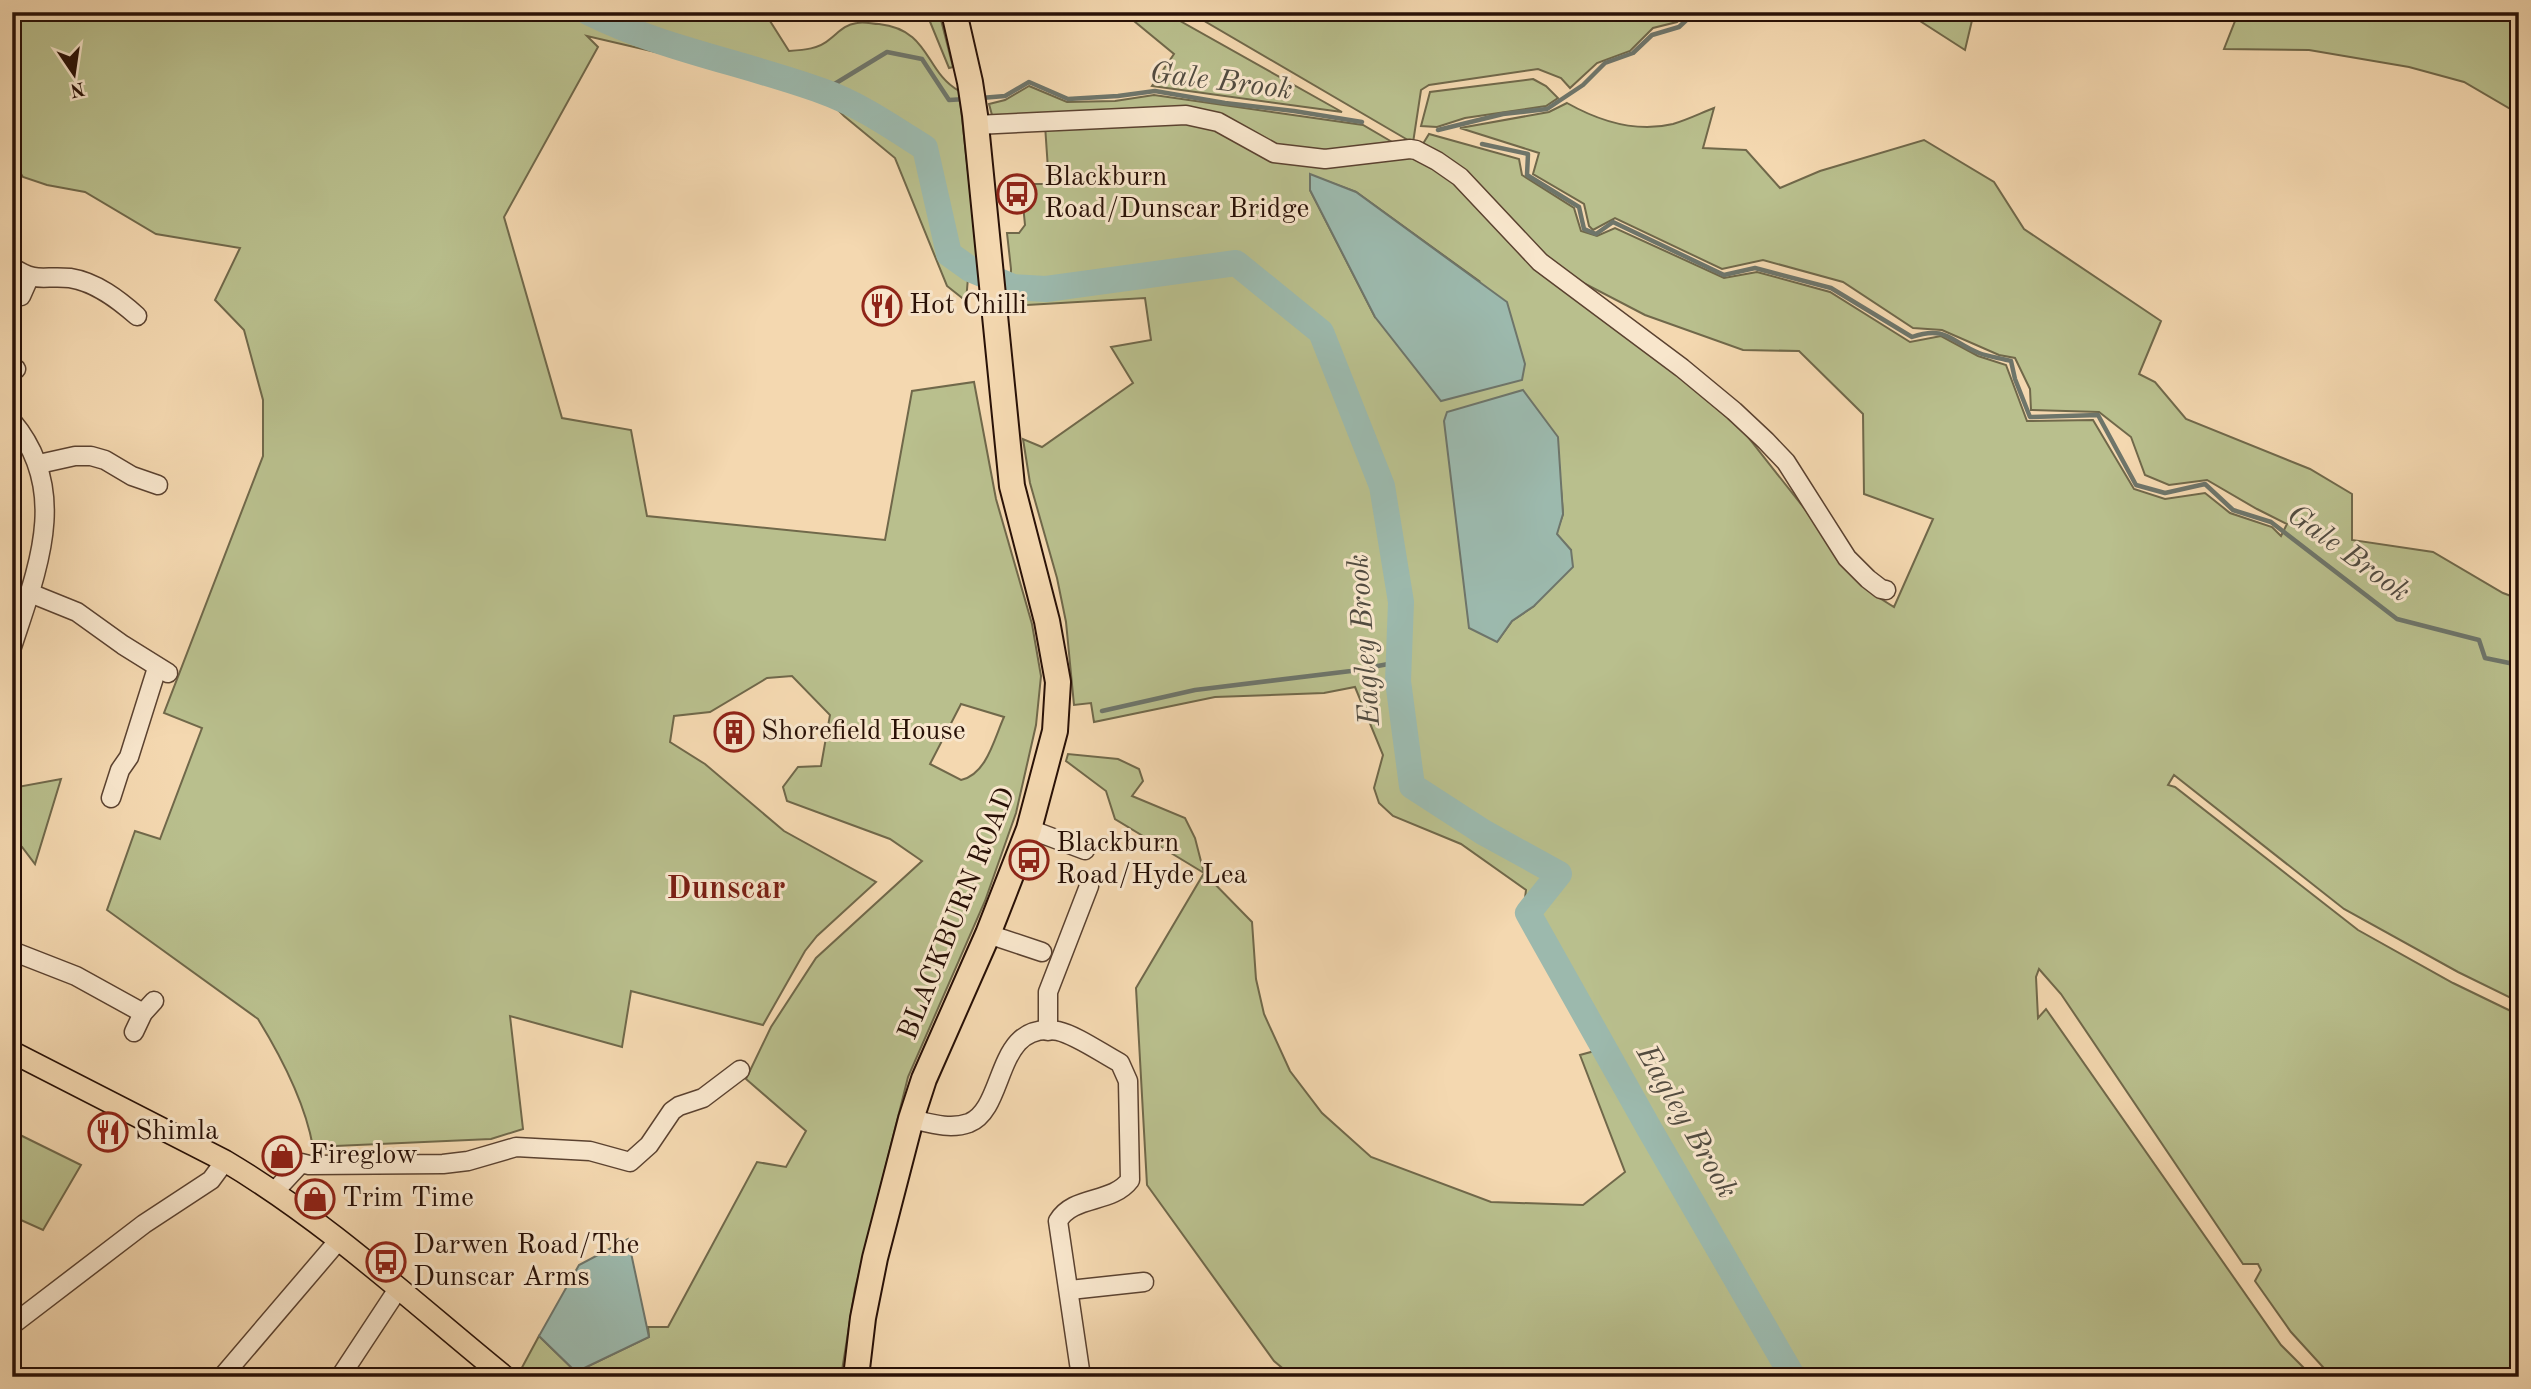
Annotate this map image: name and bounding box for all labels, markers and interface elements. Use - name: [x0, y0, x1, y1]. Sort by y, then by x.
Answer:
- north arrow: [38, 38, 108, 108]
- water label: Gale Brook: [1148, 58, 1294, 106]
- text: N: [68, 77, 86, 99]
- place label: Blackburn Road/Dunscar Bridge: [1044, 164, 1309, 224]
- bus stop icon: Blackburn Road/Dunscar Bridge: [996, 173, 1038, 215]
- restaurant icon: Hot Chilli: [861, 285, 903, 327]
- place label: Hot Chilli: [909, 292, 1027, 320]
- water label: Gale Brook: [2281, 500, 2415, 608]
- water label: Eagley Brook: [1344, 553, 1386, 728]
- building icon: Shorefield House: [713, 711, 755, 753]
- place label: Shorefield House: [761, 718, 966, 746]
- street label: BLACKBURN ROAD: [895, 784, 1021, 1044]
- place label: Blackburn Road/Hyde Lea: [1056, 830, 1248, 890]
- bus stop icon: Blackburn Road/Hyde Lea: [1008, 839, 1050, 881]
- district label: Dunscar: [666, 874, 786, 906]
- water label: Eagley Brook: [1629, 1039, 1742, 1204]
- restaurant icon: Shimla: [87, 1111, 129, 1153]
- place label: Shimla: [135, 1118, 219, 1146]
- shop icon: Fireglow: [261, 1135, 303, 1177]
- place label: Fireglow: [309, 1142, 418, 1170]
- shop icon: Trim Time: [294, 1178, 336, 1220]
- place label: Trim Time: [342, 1185, 474, 1213]
- place label: Darwen Road/The Dunscar Arms: [413, 1232, 639, 1292]
- bus stop icon: Darwen Road/The Dunscar Arms: [365, 1241, 407, 1283]

